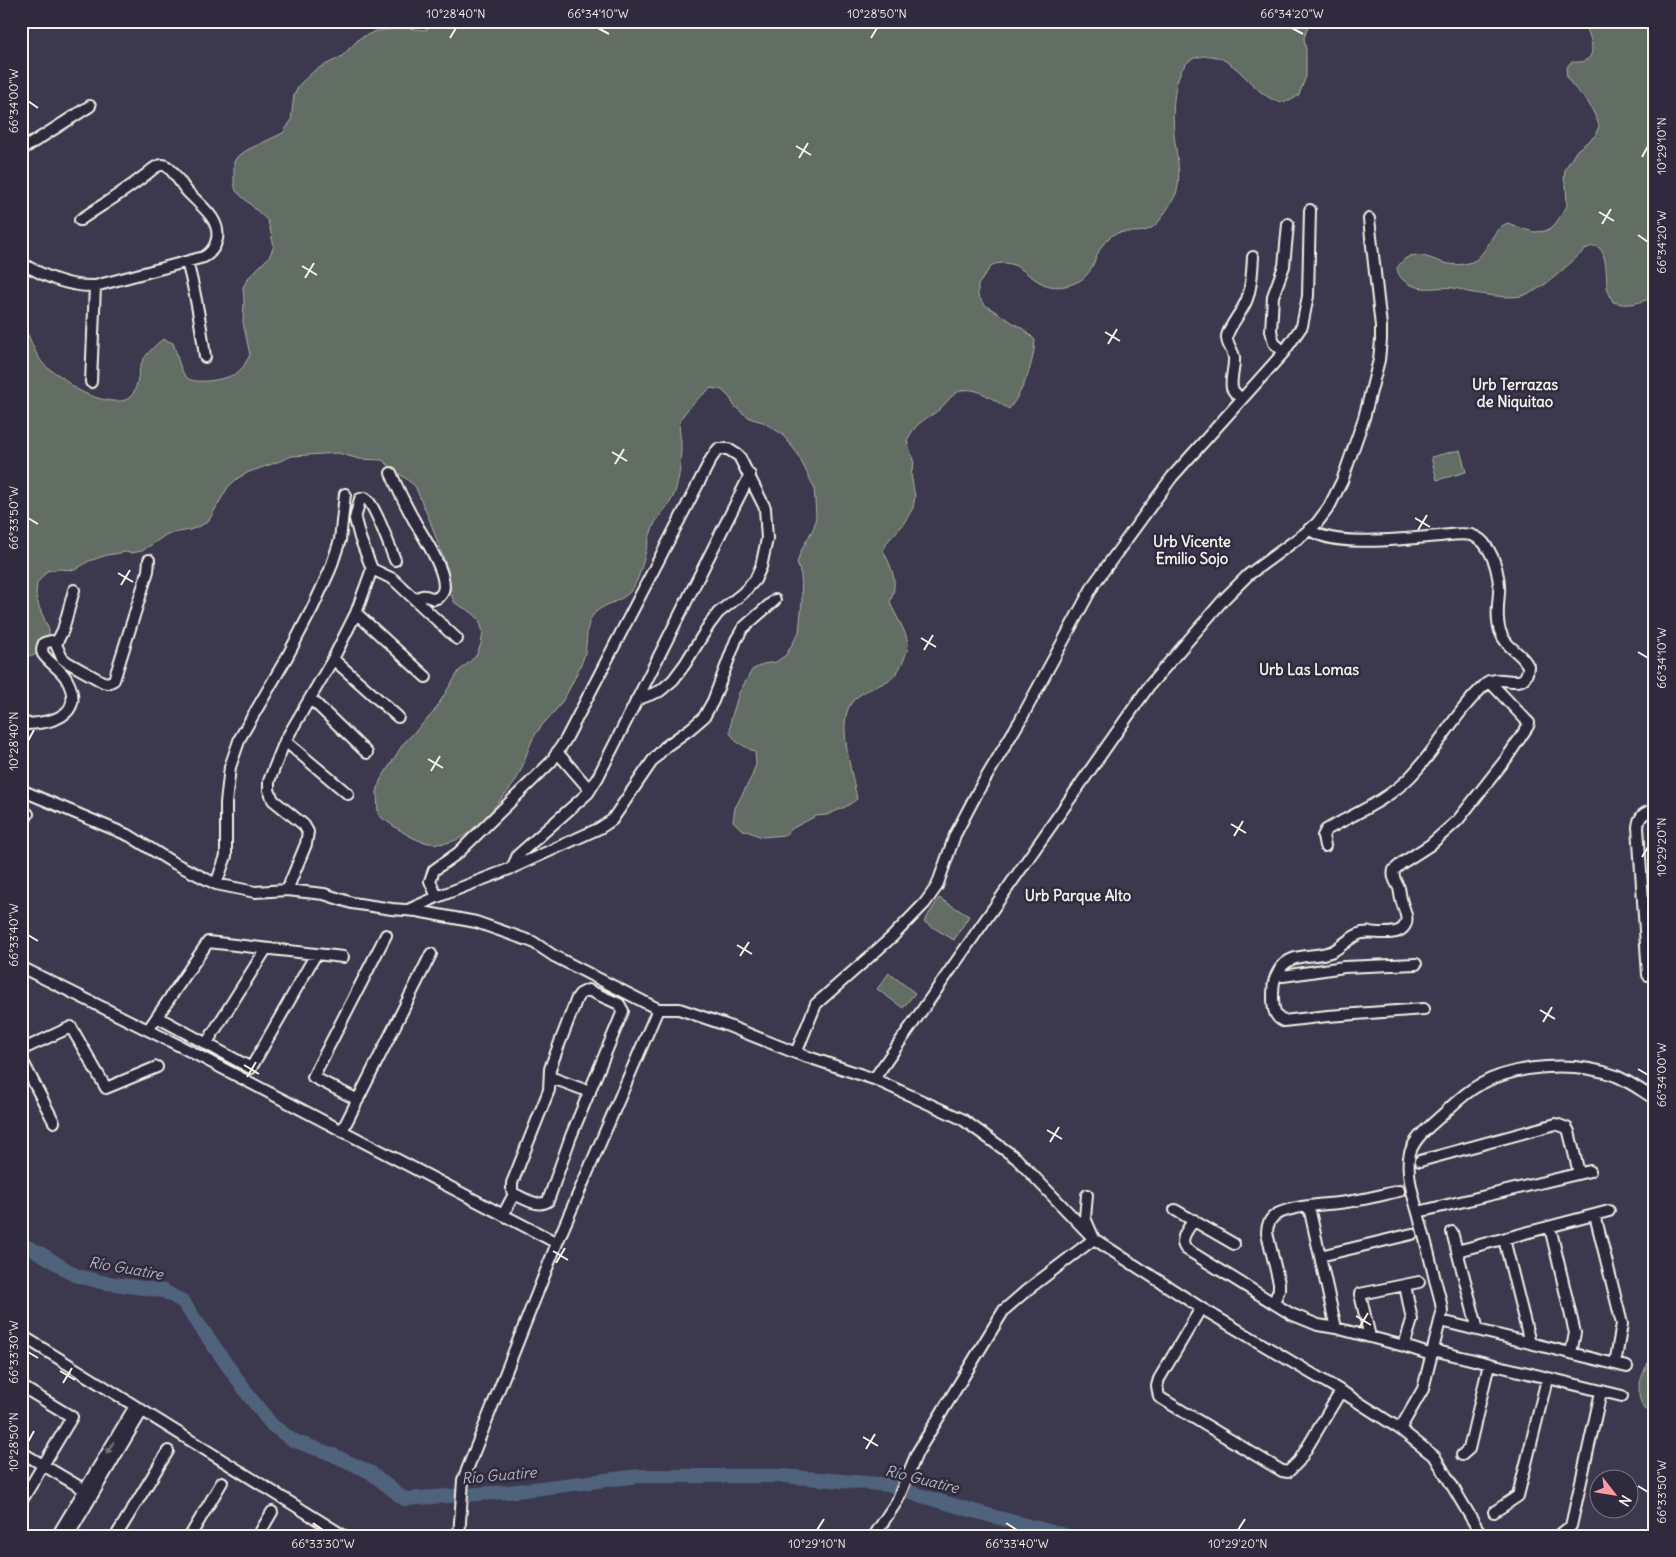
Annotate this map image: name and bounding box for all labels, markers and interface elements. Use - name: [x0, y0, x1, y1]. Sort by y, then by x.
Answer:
- text: 10°28'40"N: [426, 6, 486, 21]
- text: 66°34'10"W: [567, 6, 629, 21]
- text: 10°28'50"N: [847, 6, 907, 21]
- text: 66°34'20"W: [1260, 6, 1324, 21]
- text: 66°34'00"W: [6, 69, 21, 133]
- text: 10°29'10"N: [1654, 117, 1669, 175]
- text: 66°34'20"W: [1654, 210, 1669, 274]
- district label: Urb Terrazas de Niquitao: [1472, 375, 1558, 412]
- text: 66°33'50"W: [6, 486, 21, 550]
- district label: Urb Vicente Emilio Sojo: [1153, 532, 1231, 568]
- text: 66°34'10"W: [1654, 627, 1669, 689]
- district label: Urb Las Lomas: [1259, 660, 1359, 679]
- text: 10°28'40"N: [6, 711, 21, 771]
- text: 10°29'20"N: [1654, 817, 1669, 877]
- district label: Urb Parque Alto: [1025, 886, 1132, 906]
- text: 66°33'40"W: [6, 903, 21, 967]
- text: 66°34'00"W: [1654, 1043, 1669, 1107]
- water label: Río Guatire: [87, 1252, 166, 1284]
- text: 66°33'30"W: [6, 1320, 21, 1384]
- text: 10°28'50"N: [6, 1412, 21, 1472]
- one-way arrow: [106, 1441, 115, 1454]
- text: 66°33'50"W: [1654, 1460, 1669, 1524]
- water label: Río Guatire: [883, 1461, 962, 1498]
- water label: Río Guatire: [461, 1462, 538, 1488]
- north arrow: [1588, 1470, 1638, 1520]
- text: N: [1615, 1492, 1635, 1509]
- text: 66°33'30"W: [291, 1536, 355, 1551]
- text: 10°29'10"N: [788, 1536, 846, 1551]
- text: 66°33'40"W: [985, 1536, 1049, 1551]
- text: 10°29'20"N: [1208, 1536, 1268, 1551]

